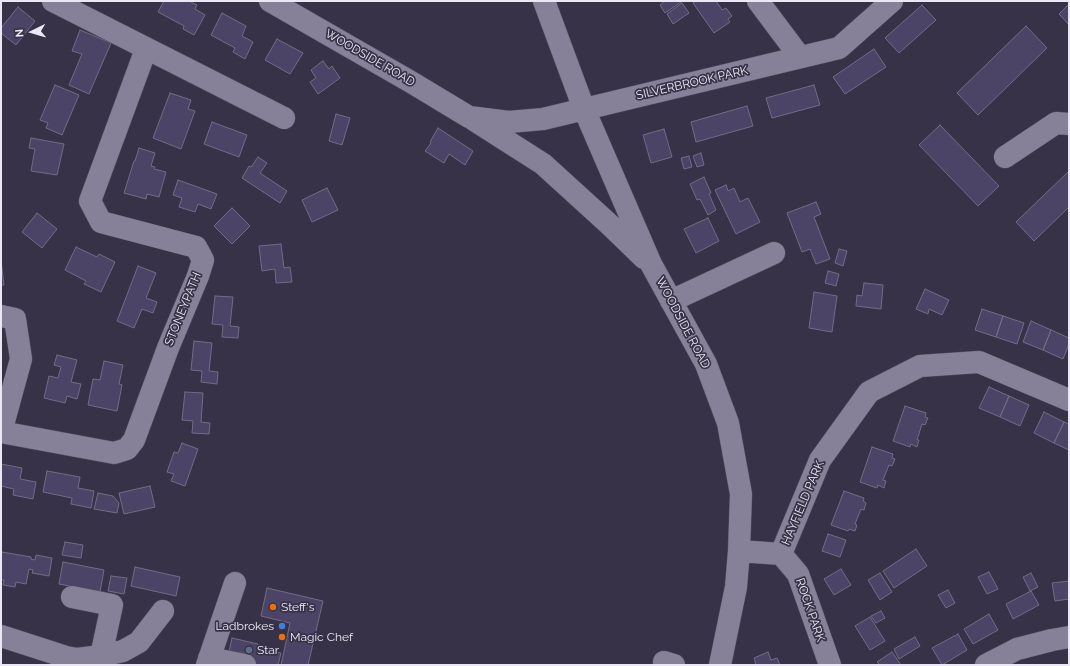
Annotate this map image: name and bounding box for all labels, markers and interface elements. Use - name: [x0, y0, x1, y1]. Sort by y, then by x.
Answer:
- north arrow: [12, 12, 52, 52]
- street label: WOODSIDE ROAD: [323, 26, 417, 90]
- text: N: [13, 28, 26, 38]
- street label: SILVERBROOK PARK: [635, 63, 749, 103]
- street label: STONEYPATH: [162, 270, 204, 348]
- street label: WOODSIDE ROAD: [653, 275, 713, 371]
- street label: HAYFIELD PARK: [779, 459, 827, 547]
- street label: ROCK PARK: [792, 576, 828, 644]
- place label: Steff's: [281, 600, 315, 614]
- marker: Steff's: [268, 602, 278, 612]
- place label: Ladbrokes: [216, 619, 274, 633]
- marker: Ladbrokes: [277, 621, 287, 631]
- place label: Magic Chef: [290, 630, 353, 644]
- marker: Magic Chef: [277, 632, 287, 642]
- place label: Star: [257, 643, 279, 657]
- marker: Star: [244, 645, 254, 655]

